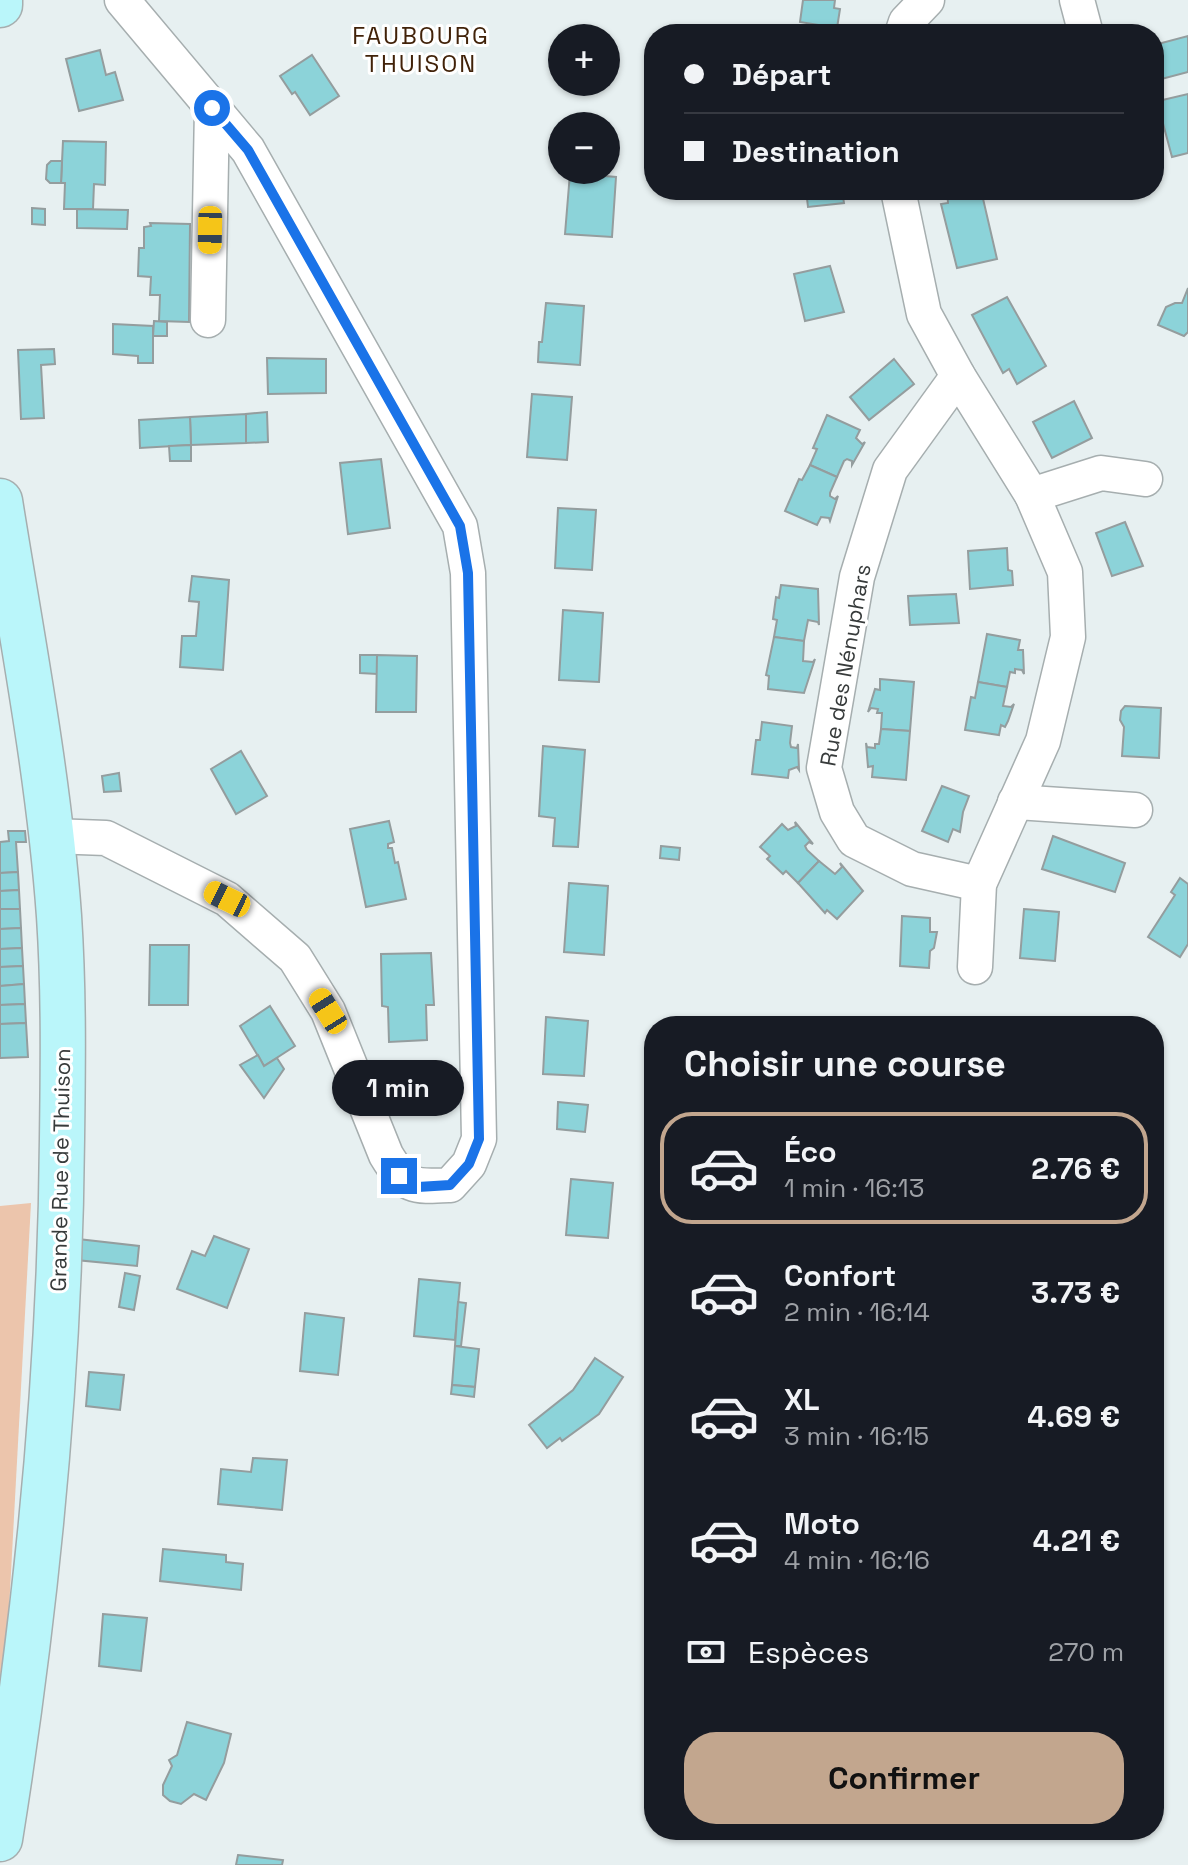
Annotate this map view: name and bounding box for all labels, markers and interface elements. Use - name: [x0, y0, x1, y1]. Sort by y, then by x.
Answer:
- district label: FAUBOURG THUISON: [352, 20, 490, 79]
- map controls: [548, 24, 620, 184]
- button: +: [548, 24, 620, 96]
- text: Départ: [732, 55, 831, 94]
- route start: [194, 90, 230, 126]
- button: −: [548, 112, 620, 184]
- text: Destination: [732, 132, 900, 171]
- car: [198, 206, 222, 254]
- street label: Rue des Nénuphars: [813, 562, 877, 768]
- car: [200, 878, 254, 920]
- car: [305, 984, 351, 1038]
- text: Choisir une course: [684, 1041, 1006, 1087]
- street label: Grande Rue de Thuison: [44, 1048, 76, 1292]
- callout: 1 min: [333, 1060, 465, 1116]
- text: 1 min: [366, 1071, 430, 1105]
- icon: car: [688, 1132, 760, 1204]
- text: Éco: [784, 1132, 837, 1171]
- text: 2.76 €: [1031, 1149, 1120, 1188]
- route end: [381, 1158, 417, 1194]
- text: 1 min · 16:13: [784, 1171, 924, 1205]
- icon: car: [688, 1256, 760, 1328]
- text: Confort: [784, 1256, 896, 1295]
- text: 3.73 €: [1031, 1273, 1120, 1312]
- text: 2 min · 16:14: [784, 1295, 930, 1329]
- icon: car: [688, 1380, 760, 1452]
- text: XL: [784, 1380, 820, 1419]
- text: 4.69 €: [1027, 1397, 1120, 1436]
- text: 3 min · 16:15: [784, 1419, 929, 1453]
- icon: car: [688, 1504, 760, 1576]
- text: Moto: [784, 1504, 860, 1543]
- text: 4.21 €: [1033, 1521, 1120, 1560]
- text: 4 min · 16:16: [784, 1543, 930, 1577]
- icon: cash: [684, 1630, 728, 1674]
- text: Espèces: [748, 1633, 869, 1672]
- text: 270 m: [1048, 1635, 1124, 1669]
- button: Confirmer: [684, 1732, 1124, 1824]

